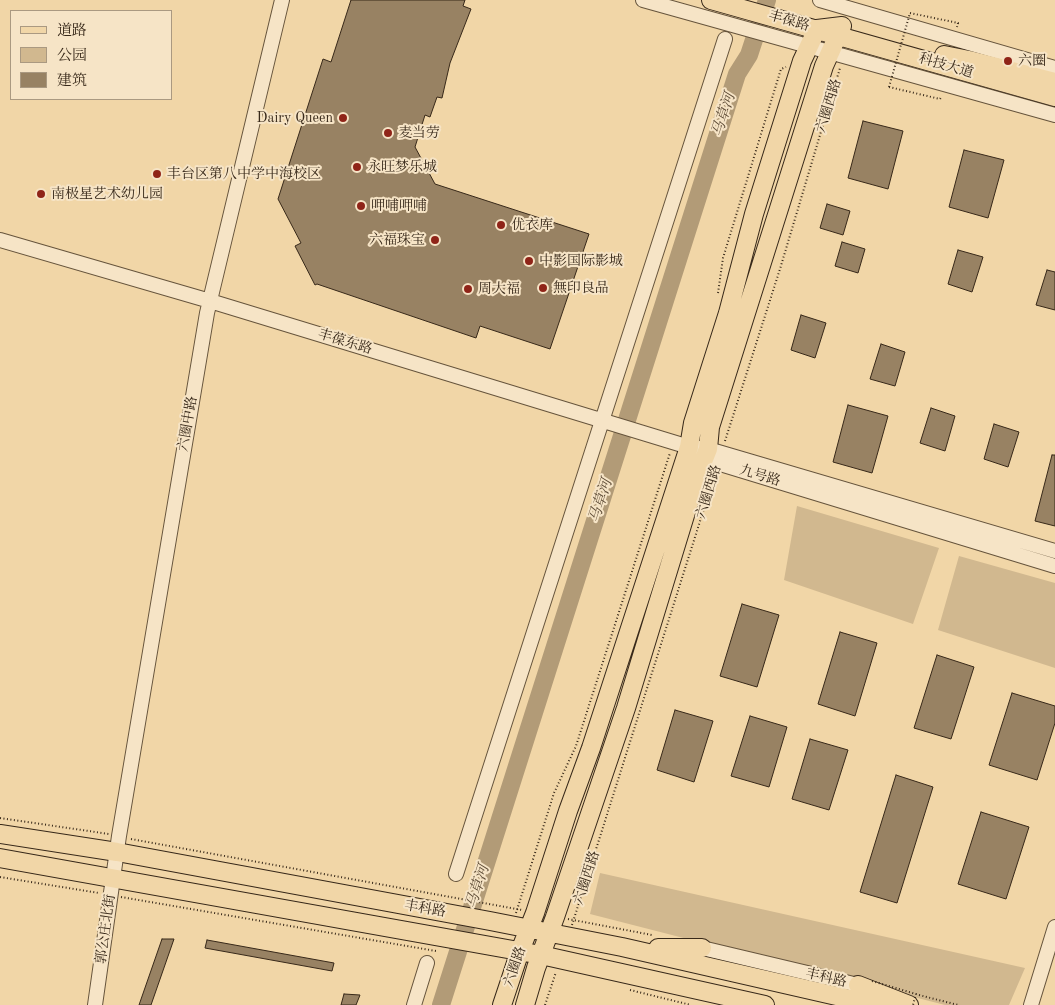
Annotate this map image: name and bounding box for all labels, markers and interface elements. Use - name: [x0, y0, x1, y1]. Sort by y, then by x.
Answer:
- street label: 丰葆路: [766, 7, 812, 35]
- legend: [10, 10, 172, 100]
- text: 道路: [57, 24, 87, 39]
- text: 公园: [57, 49, 87, 64]
- street label: 科技大道: [917, 50, 975, 82]
- place label: 六圈: [1018, 53, 1046, 69]
- marker: 六圈: [1002, 55, 1014, 67]
- text: 建筑: [57, 74, 87, 89]
- street label: 六圈西路: [813, 77, 845, 135]
- water label: 马草河: [708, 91, 740, 139]
- place label: Dairy Queen: [257, 110, 333, 126]
- marker: Dairy Queen: [337, 112, 349, 124]
- place label: 麦当劳: [398, 125, 440, 141]
- marker: 麦当劳: [382, 127, 394, 139]
- place label: 永旺梦乐城: [367, 159, 437, 175]
- marker: 永旺梦乐城: [351, 161, 363, 173]
- place label: 丰台区第八中学中海校区: [167, 166, 321, 182]
- marker: 丰台区第八中学中海校区: [151, 168, 163, 180]
- place label: 南极星艺术幼儿园: [51, 186, 163, 202]
- marker: 南极星艺术幼儿园: [35, 188, 47, 200]
- place label: 呷哺呷哺: [371, 198, 427, 214]
- marker: 呷哺呷哺: [355, 200, 367, 212]
- place label: 优衣库: [511, 217, 553, 233]
- marker: 优衣库: [495, 219, 507, 231]
- place label: 六福珠宝: [369, 232, 425, 248]
- marker: 六福珠宝: [429, 234, 441, 246]
- place label: 中影国际影城: [539, 253, 623, 269]
- marker: 中影国际影城: [523, 255, 535, 267]
- place label: 無印良品: [553, 280, 609, 296]
- place label: 周大福: [478, 281, 520, 297]
- marker: 無印良品: [537, 282, 549, 294]
- marker: 周大福: [462, 283, 474, 295]
- street label: 丰葆东路: [316, 326, 374, 358]
- street label: 六圈中路: [175, 395, 201, 453]
- street label: 九号路: [737, 462, 783, 490]
- street label: 六圈西路: [693, 463, 725, 521]
- water label: 马草河: [585, 477, 617, 525]
- street label: 六圈西路: [570, 849, 604, 907]
- water label: 马草河: [462, 863, 494, 911]
- street label: 郭公庄北街: [93, 893, 119, 965]
- street label: 丰科路: [403, 897, 447, 921]
- street label: 六圈路: [500, 944, 530, 990]
- street label: 丰科路: [804, 965, 848, 991]

